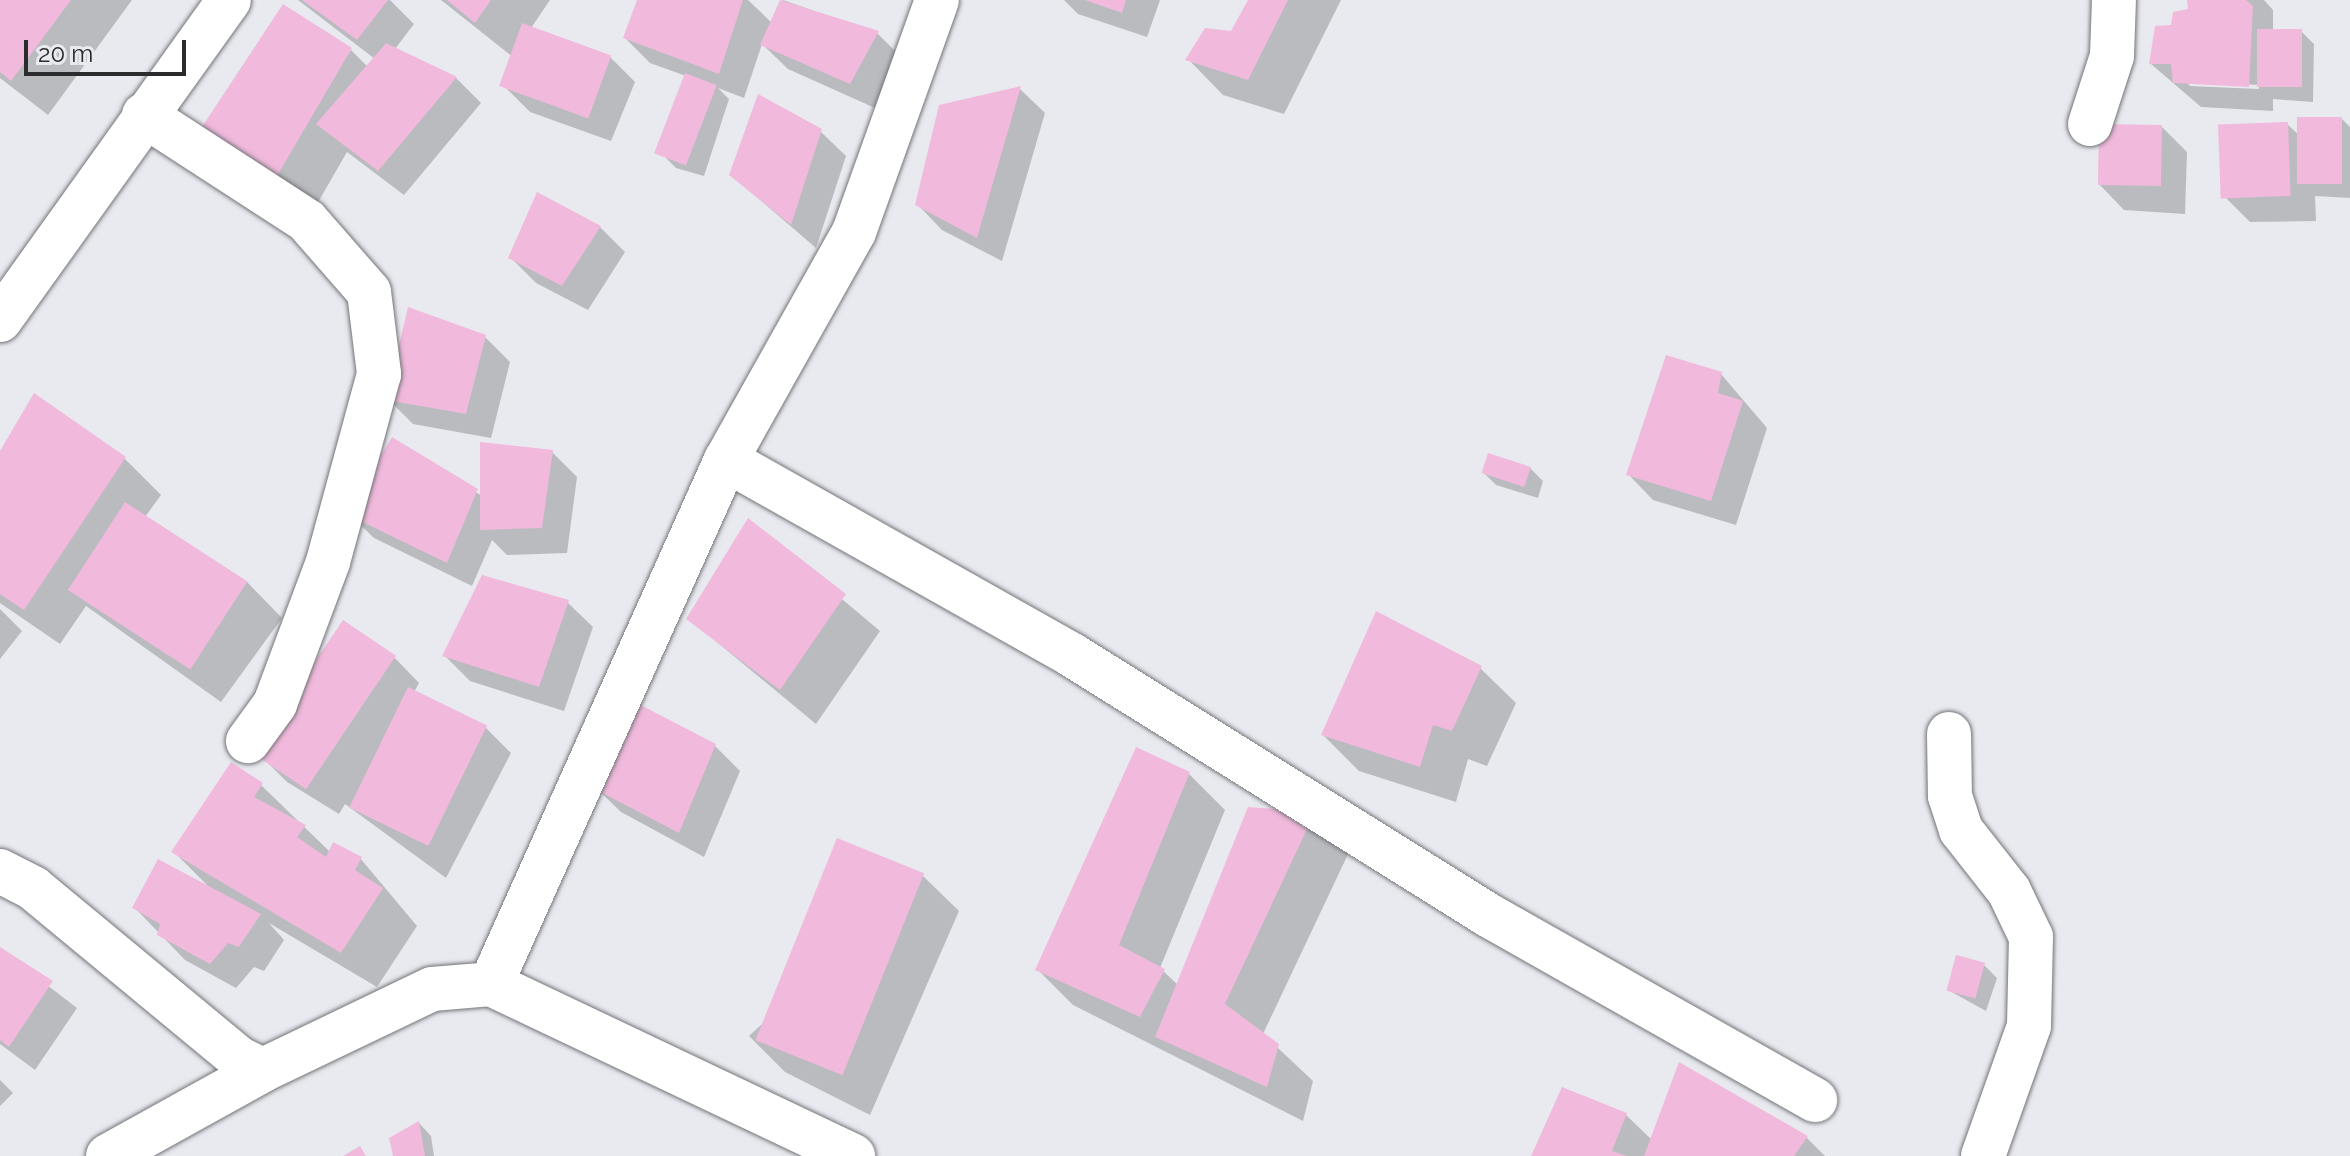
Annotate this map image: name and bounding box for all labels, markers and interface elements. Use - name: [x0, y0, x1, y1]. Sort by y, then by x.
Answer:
- scale bar: [28, 24, 190, 74]
- text: 20 m: [38, 39, 93, 68]

